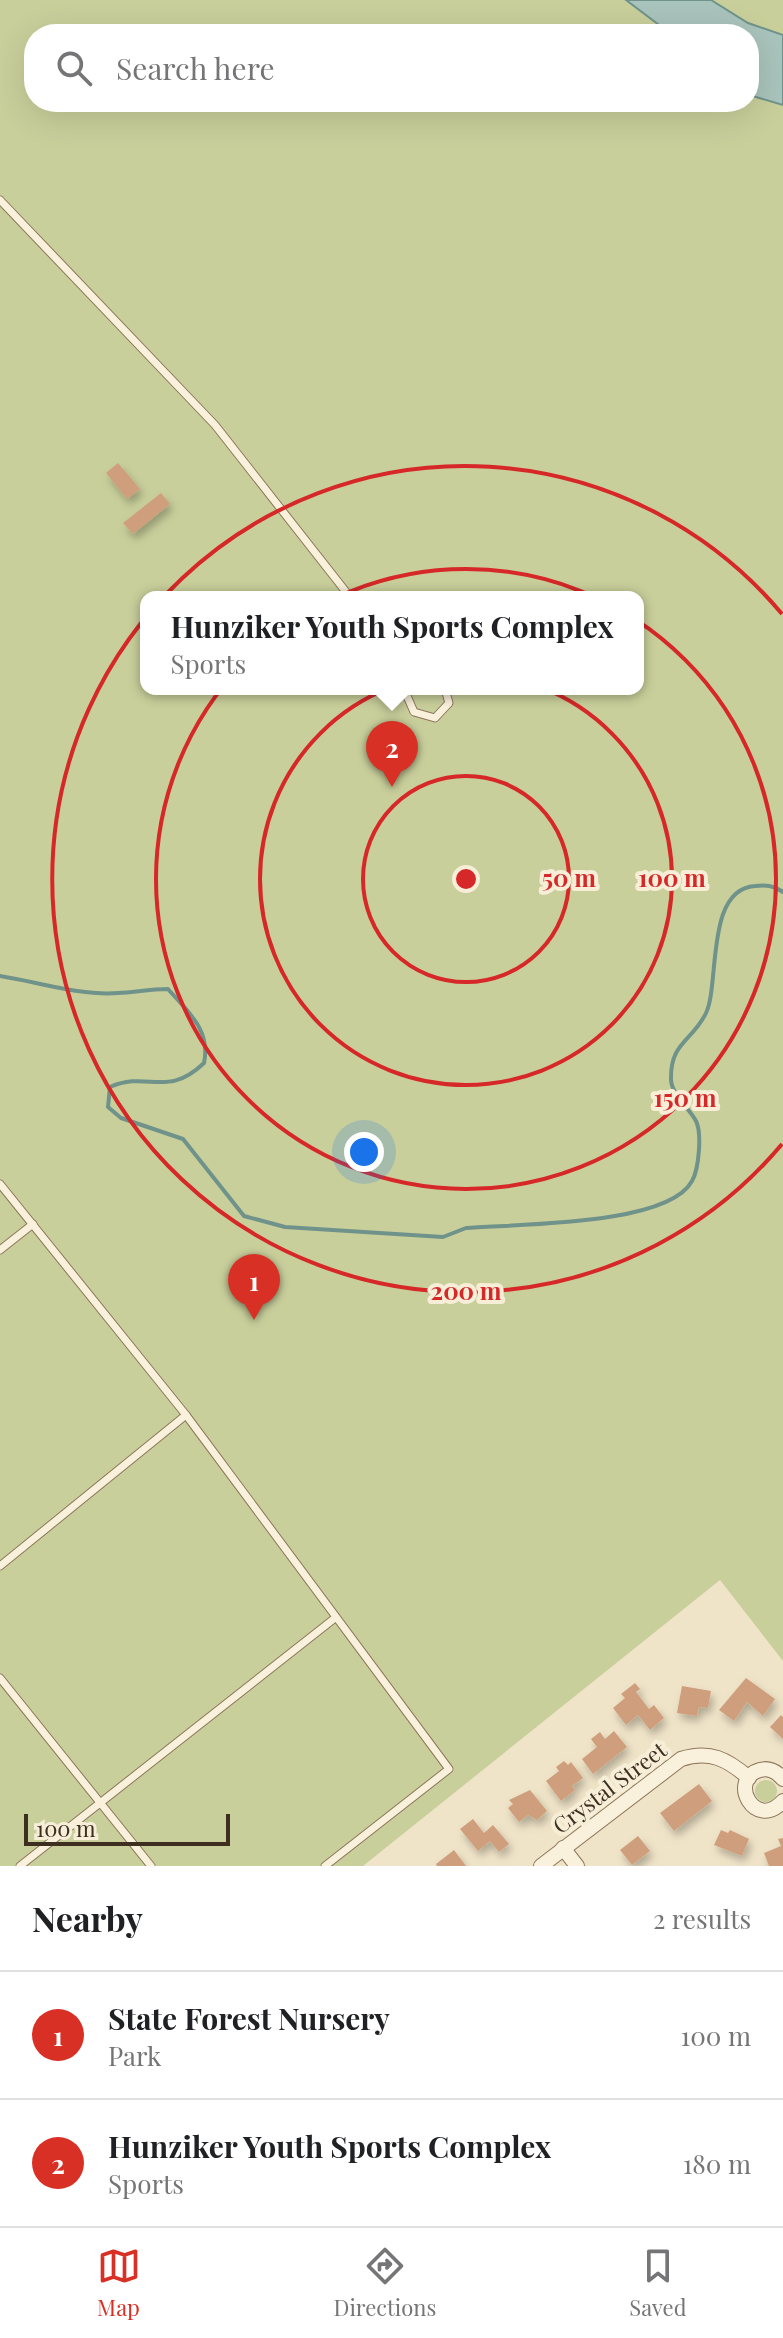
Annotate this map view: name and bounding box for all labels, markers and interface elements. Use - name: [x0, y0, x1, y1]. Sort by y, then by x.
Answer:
- search box: [24, 24, 759, 112]
- icon: search: [52, 46, 96, 90]
- text: Search here: [116, 48, 275, 88]
- popup: [140, 591, 644, 695]
- text: Hunziker Youth Sports Complex: [170, 606, 614, 646]
- text: Sports: [170, 646, 246, 681]
- pin: 2: [366, 721, 418, 787]
- text: 50 m: [542, 861, 596, 893]
- text: 100 m: [638, 861, 706, 893]
- centre of rings: [452, 865, 480, 893]
- text: 150 m: [654, 1081, 717, 1113]
- your location: [344, 1132, 384, 1172]
- pin: 1: [228, 1254, 280, 1320]
- text: 200 m: [431, 1274, 502, 1306]
- street label: Crystal Street: [546, 1734, 673, 1840]
- scale bar: [24, 1810, 230, 1846]
- text: 100 m: [36, 1813, 96, 1843]
- text: Nearby: [32, 1895, 143, 1941]
- text: 2 results: [653, 1901, 751, 1936]
- text: State Forest Nursery: [108, 1998, 390, 2038]
- text: 1: [53, 2018, 63, 2053]
- text: 100 m: [681, 2018, 751, 2053]
- text: Park: [108, 2038, 161, 2073]
- text: Hunziker Youth Sports Complex: [108, 2126, 551, 2166]
- text: 2: [51, 2146, 65, 2181]
- text: 180 m: [683, 2146, 751, 2181]
- text: Sports: [108, 2166, 184, 2201]
- tab: Map: [97, 2244, 141, 2322]
- tab: Directions: [334, 2244, 436, 2322]
- tab: Saved: [629, 2244, 687, 2322]

